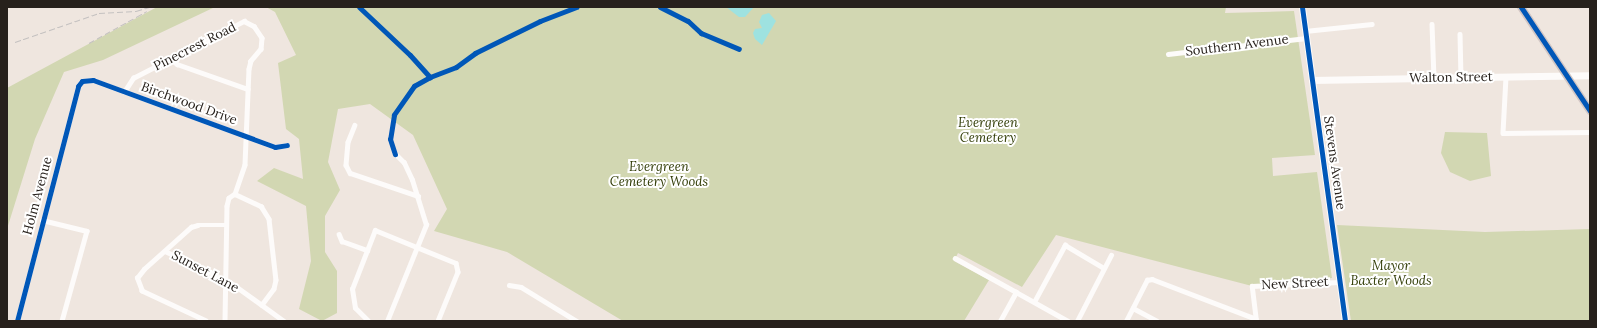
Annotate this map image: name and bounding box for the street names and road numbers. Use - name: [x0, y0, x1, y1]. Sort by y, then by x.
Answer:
- street label: Pinecrest Road: [151, 19, 239, 75]
- street label: Southern Avenue: [1185, 32, 1289, 60]
- street label: Walton Street: [1409, 69, 1493, 87]
- street label: Birchwood Drive: [139, 79, 239, 129]
- street label: Stevens Avenue: [1320, 115, 1348, 211]
- street label: Holm Avenue: [20, 155, 56, 237]
- street label: Sunset Lane: [169, 248, 241, 296]
- street label: New Street: [1261, 274, 1329, 294]

